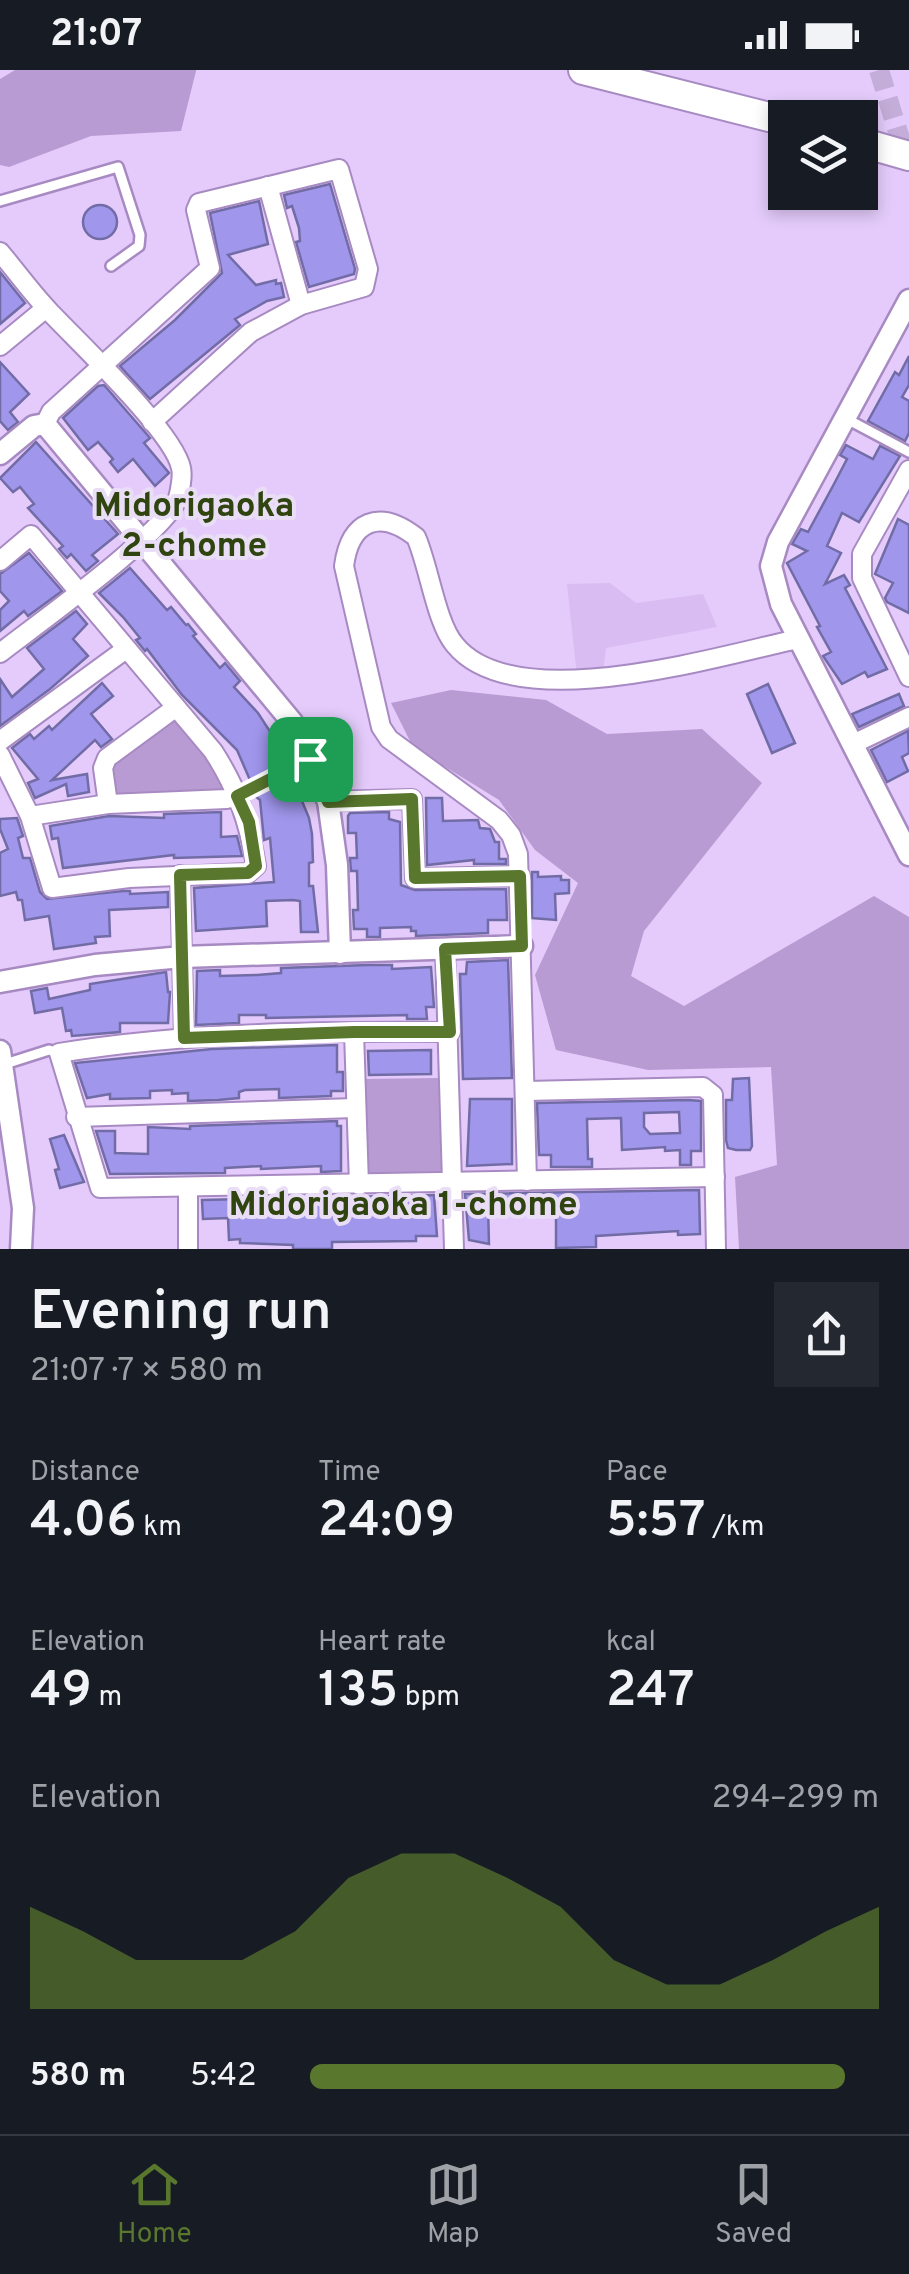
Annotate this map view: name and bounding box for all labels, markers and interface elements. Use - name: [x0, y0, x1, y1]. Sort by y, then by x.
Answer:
- text: 21:07: [50, 11, 142, 60]
- map controls: [768, 100, 878, 210]
- button: layers: [768, 100, 878, 210]
- district label: Midorigaoka 2-chome: [94, 485, 294, 569]
- pin: [268, 717, 353, 802]
- icon: arrive: [283, 732, 338, 787]
- district label: Midorigaoka 1-chome: [228, 1184, 578, 1228]
- text: Evening run: [30, 1279, 332, 1349]
- button: share: [774, 1282, 879, 1387]
- text: 21:07 · 7 × 580 m: [30, 1352, 263, 1392]
- text: Distance: [30, 1455, 140, 1491]
- text: Time: [318, 1455, 381, 1491]
- text: Pace: [606, 1455, 668, 1491]
- text: 4.06: [30, 1491, 137, 1554]
- text: 24:09: [318, 1491, 455, 1554]
- text: 5:57: [606, 1491, 706, 1554]
- text: km: [137, 1510, 182, 1546]
- text: /km: [706, 1510, 765, 1546]
- text: Elevation: [30, 1625, 145, 1661]
- text: Heart rate: [318, 1625, 446, 1661]
- text: kcal: [606, 1625, 656, 1661]
- text: 49: [30, 1661, 92, 1724]
- text: 135: [318, 1661, 398, 1724]
- text: 247: [606, 1661, 695, 1724]
- text: m: [92, 1680, 122, 1716]
- text: bpm: [398, 1680, 460, 1716]
- text: Elevation: [30, 1779, 162, 1819]
- text: 294–299 m: [712, 1779, 879, 1819]
- text: 580 m: [30, 2057, 126, 2097]
- text: 5:42: [190, 2057, 257, 2097]
- tab: Home: [117, 2157, 191, 2253]
- tab: Map: [426, 2157, 481, 2253]
- tab: Saved: [715, 2157, 792, 2253]

